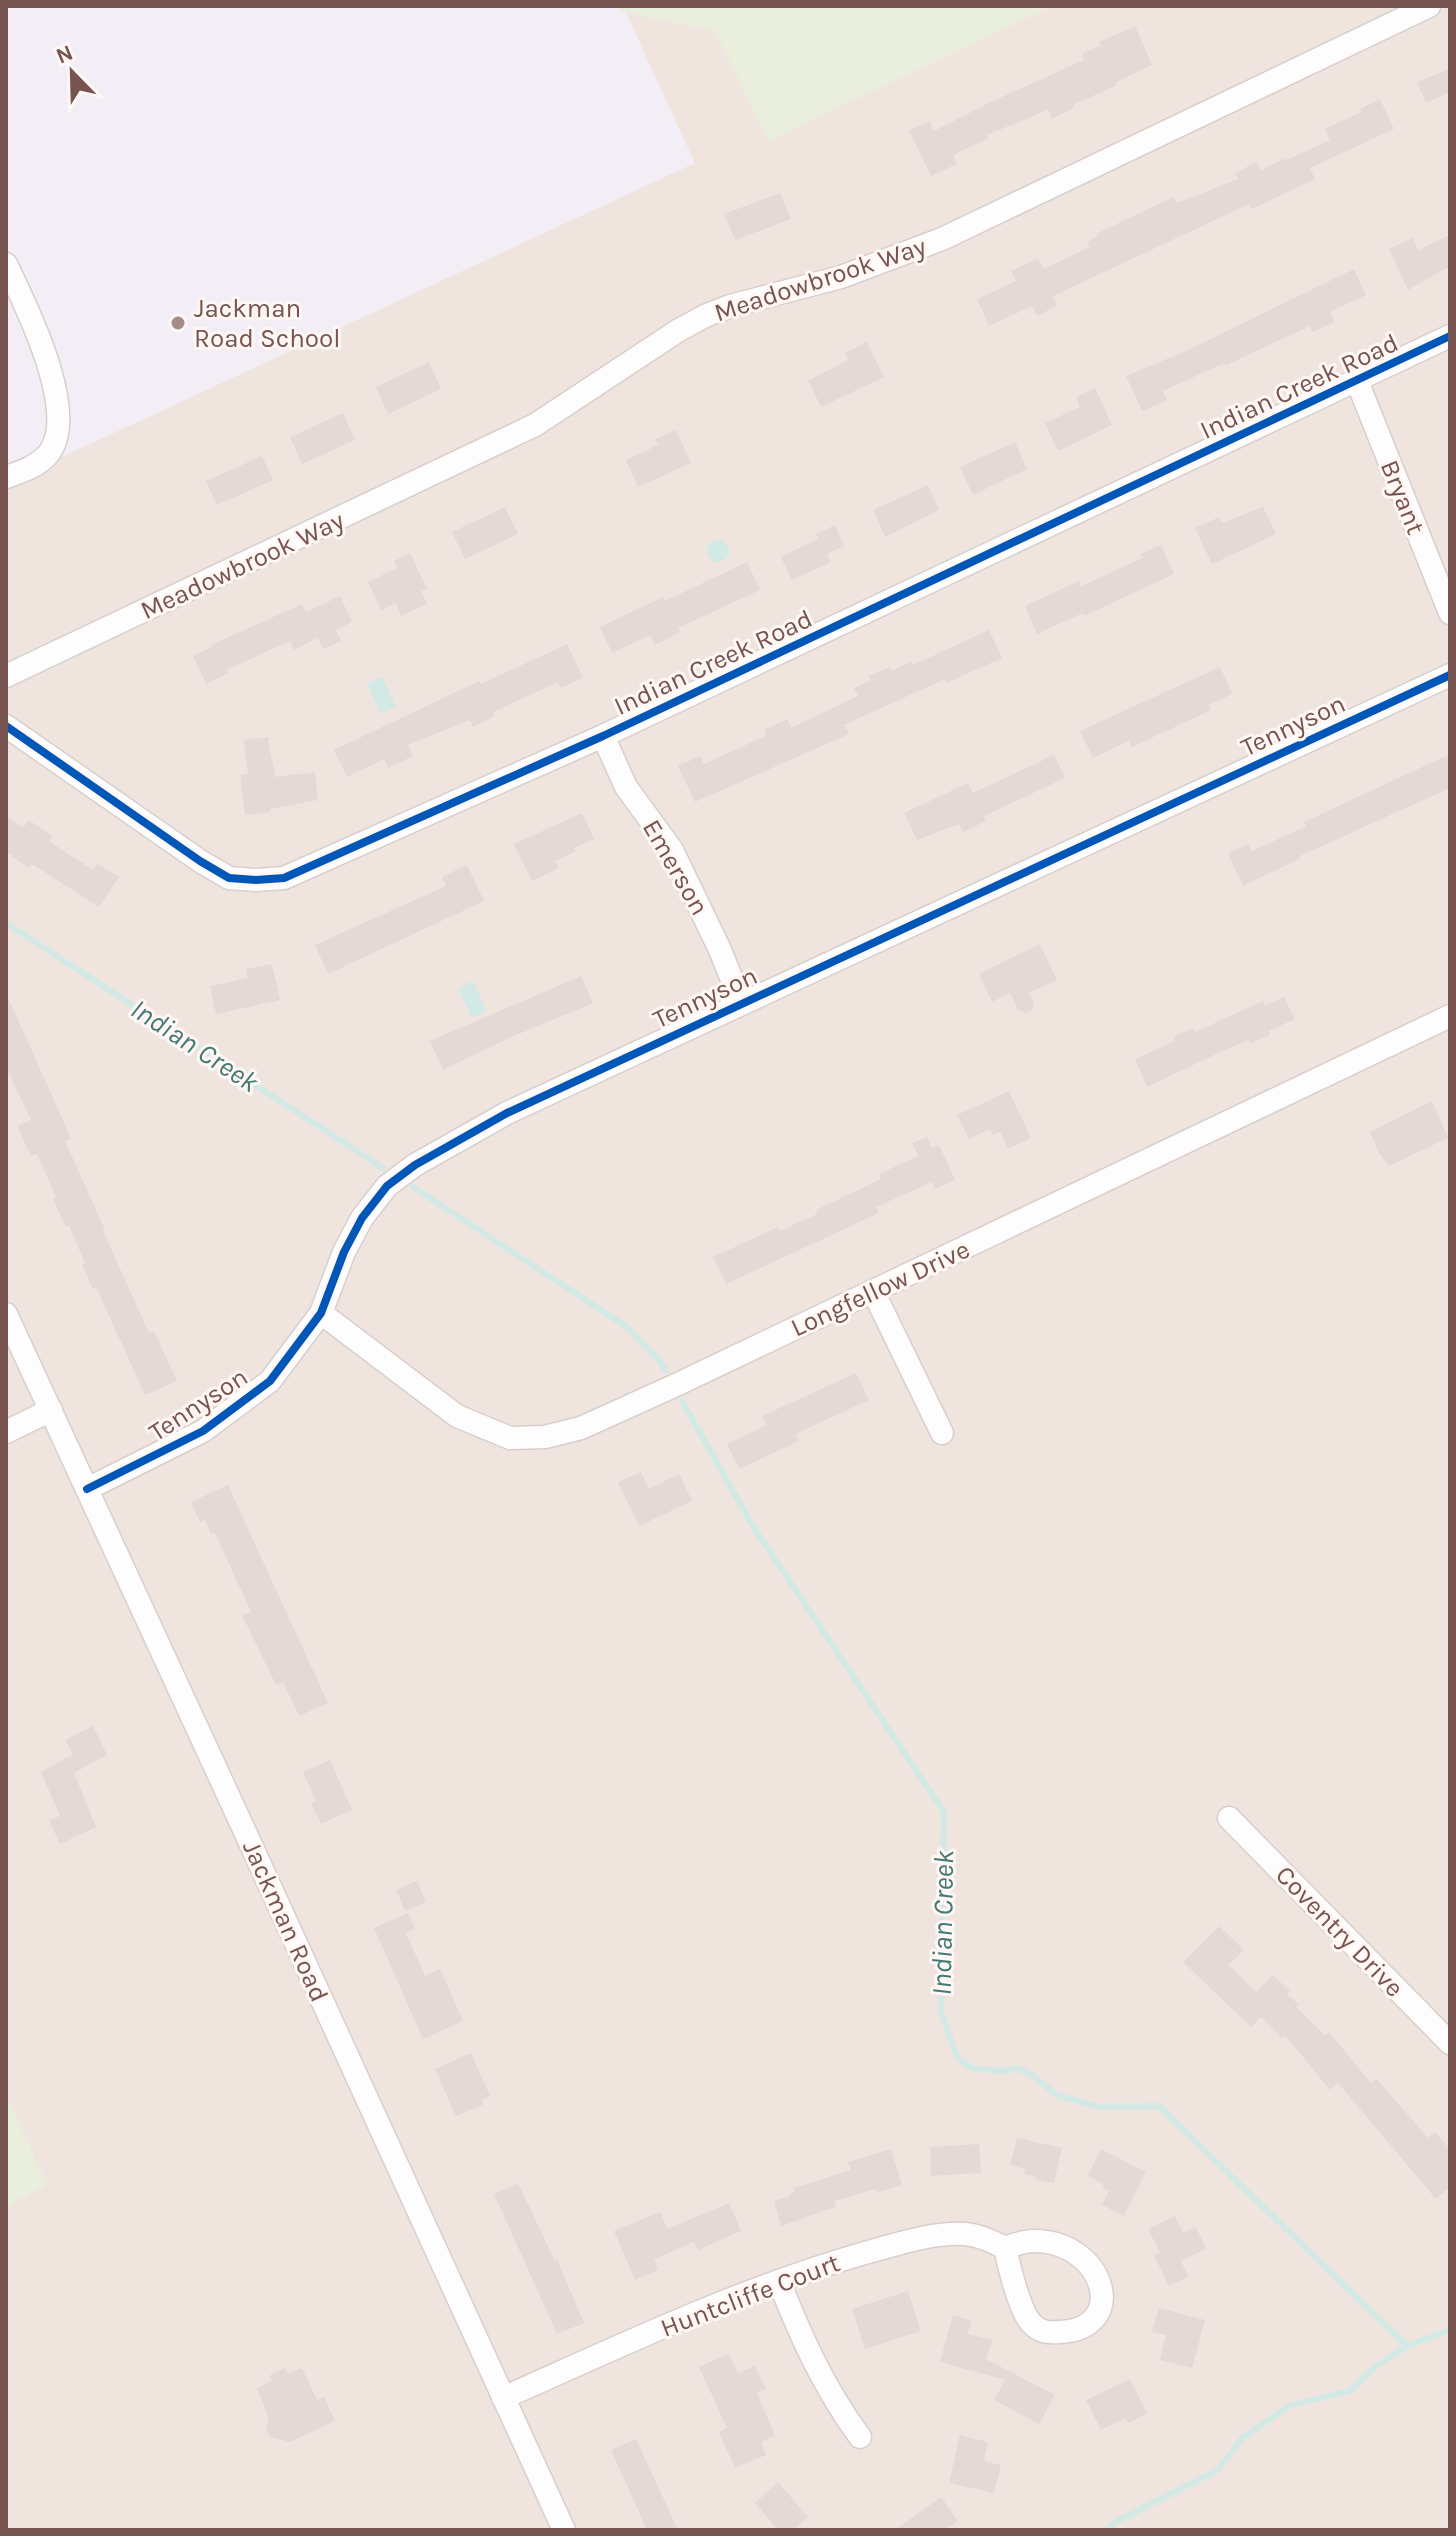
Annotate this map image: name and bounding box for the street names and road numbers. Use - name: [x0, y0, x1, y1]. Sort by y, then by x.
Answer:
- street label: Meadowbrook Way: [710, 231, 930, 328]
- street label: Indian Creek Road: [1195, 327, 1403, 446]
- street label: Bryant: [1374, 455, 1431, 539]
- street label: Meadowbrook Way: [136, 505, 349, 626]
- street label: Indian Creek Road: [609, 603, 817, 722]
- street label: Tennyson: [1236, 688, 1350, 763]
- street label: Emerson: [636, 814, 715, 921]
- street label: Tennyson: [648, 960, 762, 1035]
- street label: Longfellow Drive: [786, 1234, 974, 1343]
- street label: Tennyson: [143, 1361, 253, 1448]
- street label: Jackman Road: [236, 1836, 335, 2007]
- street label: Coventry Drive: [1269, 1859, 1410, 2003]
- street label: Huntcliffe Court: [656, 2247, 844, 2344]

